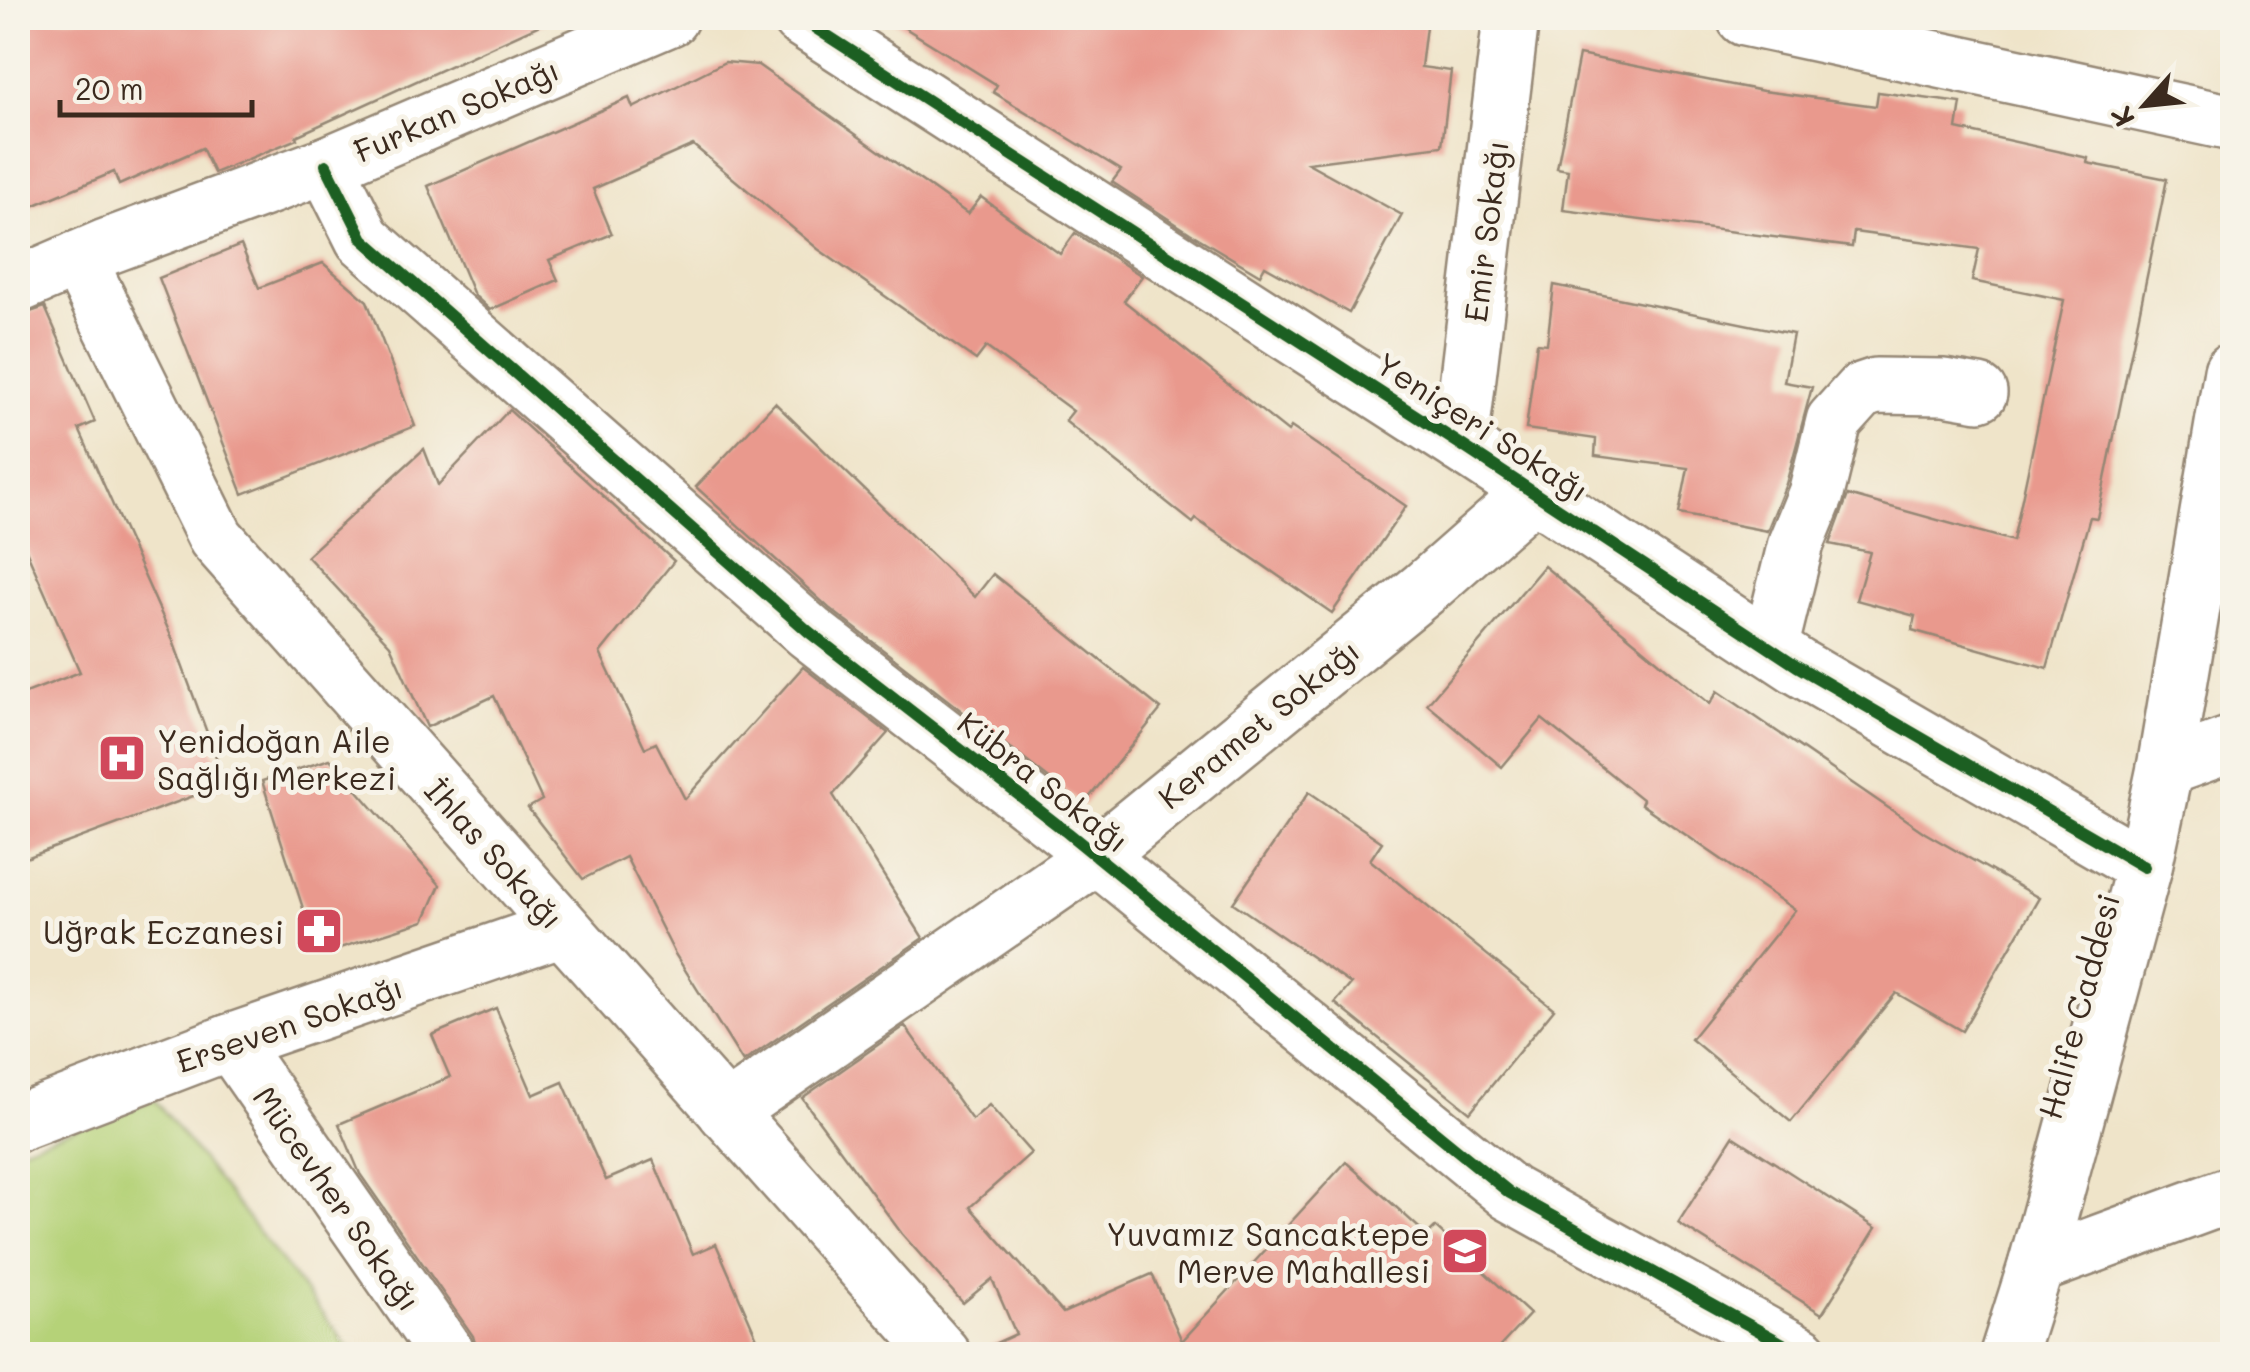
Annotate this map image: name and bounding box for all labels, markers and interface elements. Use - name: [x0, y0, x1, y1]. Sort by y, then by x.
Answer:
- street label: Furkan Sokağı: [347, 47, 565, 171]
- scale bar: [60, 55, 252, 117]
- north arrow: [2095, 55, 2195, 155]
- text: 20 m: [75, 68, 144, 108]
- text: K: [2102, 100, 2142, 133]
- street label: Emir Sokağı: [1453, 138, 1517, 324]
- street label: Yeniçeri Sokağı: [1369, 342, 1597, 510]
- street label: Keramet Sokağı: [1149, 629, 1367, 817]
- street label: Kübra Sokağı: [950, 701, 1138, 861]
- place label: Yenidoğan Aile Sağlığı Merkezi: [157, 719, 396, 798]
- hospital icon: Yenidoğan Aile Sağlığı Merkezi: [96, 732, 148, 784]
- street label: İhlas Sokağı: [416, 769, 574, 937]
- street label: Halife Caddesi: [2028, 889, 2128, 1123]
- pharmacy icon: Uğrak Eczanesi: [293, 905, 345, 957]
- place label: Uğrak Eczanesi: [43, 910, 284, 952]
- street label: Erseven Sokağı: [170, 965, 408, 1081]
- street label: Mücevher Sokağı: [245, 1077, 431, 1319]
- place label: Yuvamız Sancaktepe Merve Mahallesi: [1106, 1212, 1430, 1291]
- school or university icon: Yuvamız Sancaktepe Merve Mahallesi: [1439, 1225, 1491, 1277]

